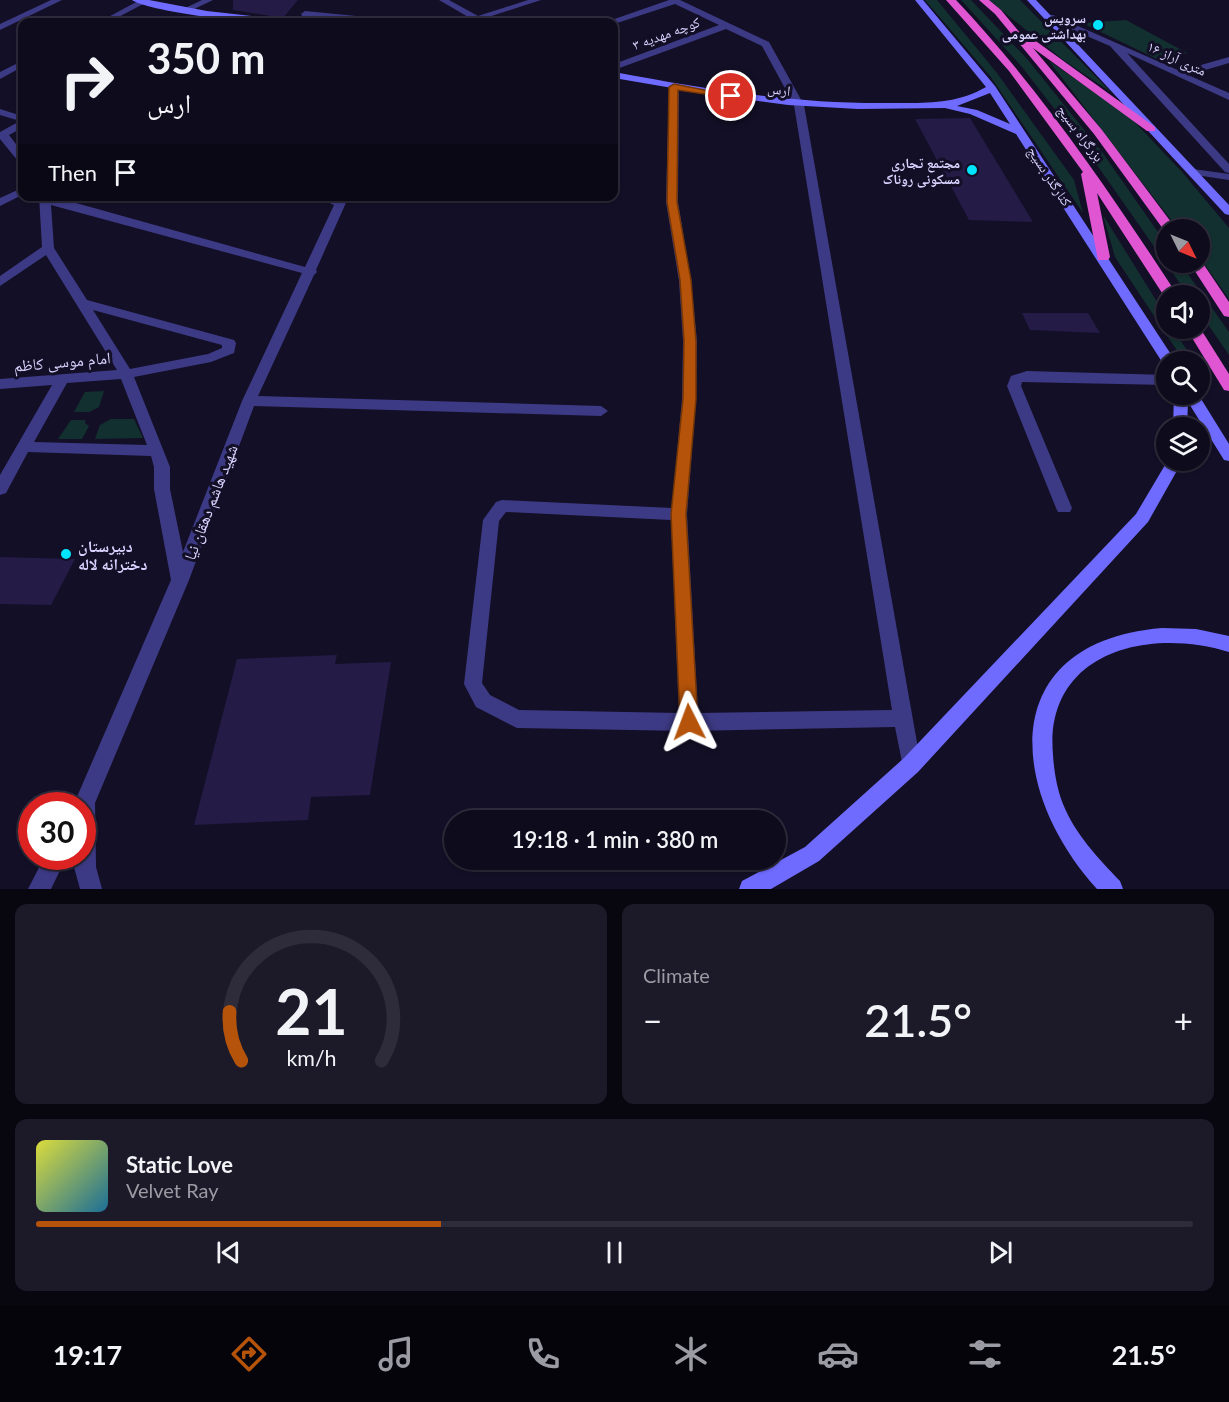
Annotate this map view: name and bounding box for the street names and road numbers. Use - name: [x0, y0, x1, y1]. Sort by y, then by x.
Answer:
- street label: کوچه مهدیه ۳: [630, 13, 703, 54]
- street label: ۱۶ متری آراز: [1144, 37, 1209, 80]
- street label: ارس: [766, 79, 791, 100]
- street label: بزرگراه بسیج: [1053, 101, 1108, 166]
- street label: کنارگذر بسیج: [1023, 143, 1076, 210]
- street label: امام موسی کاظم: [13, 347, 111, 377]
- street label: شهید هاشم دهقان نیا: [179, 442, 243, 563]

